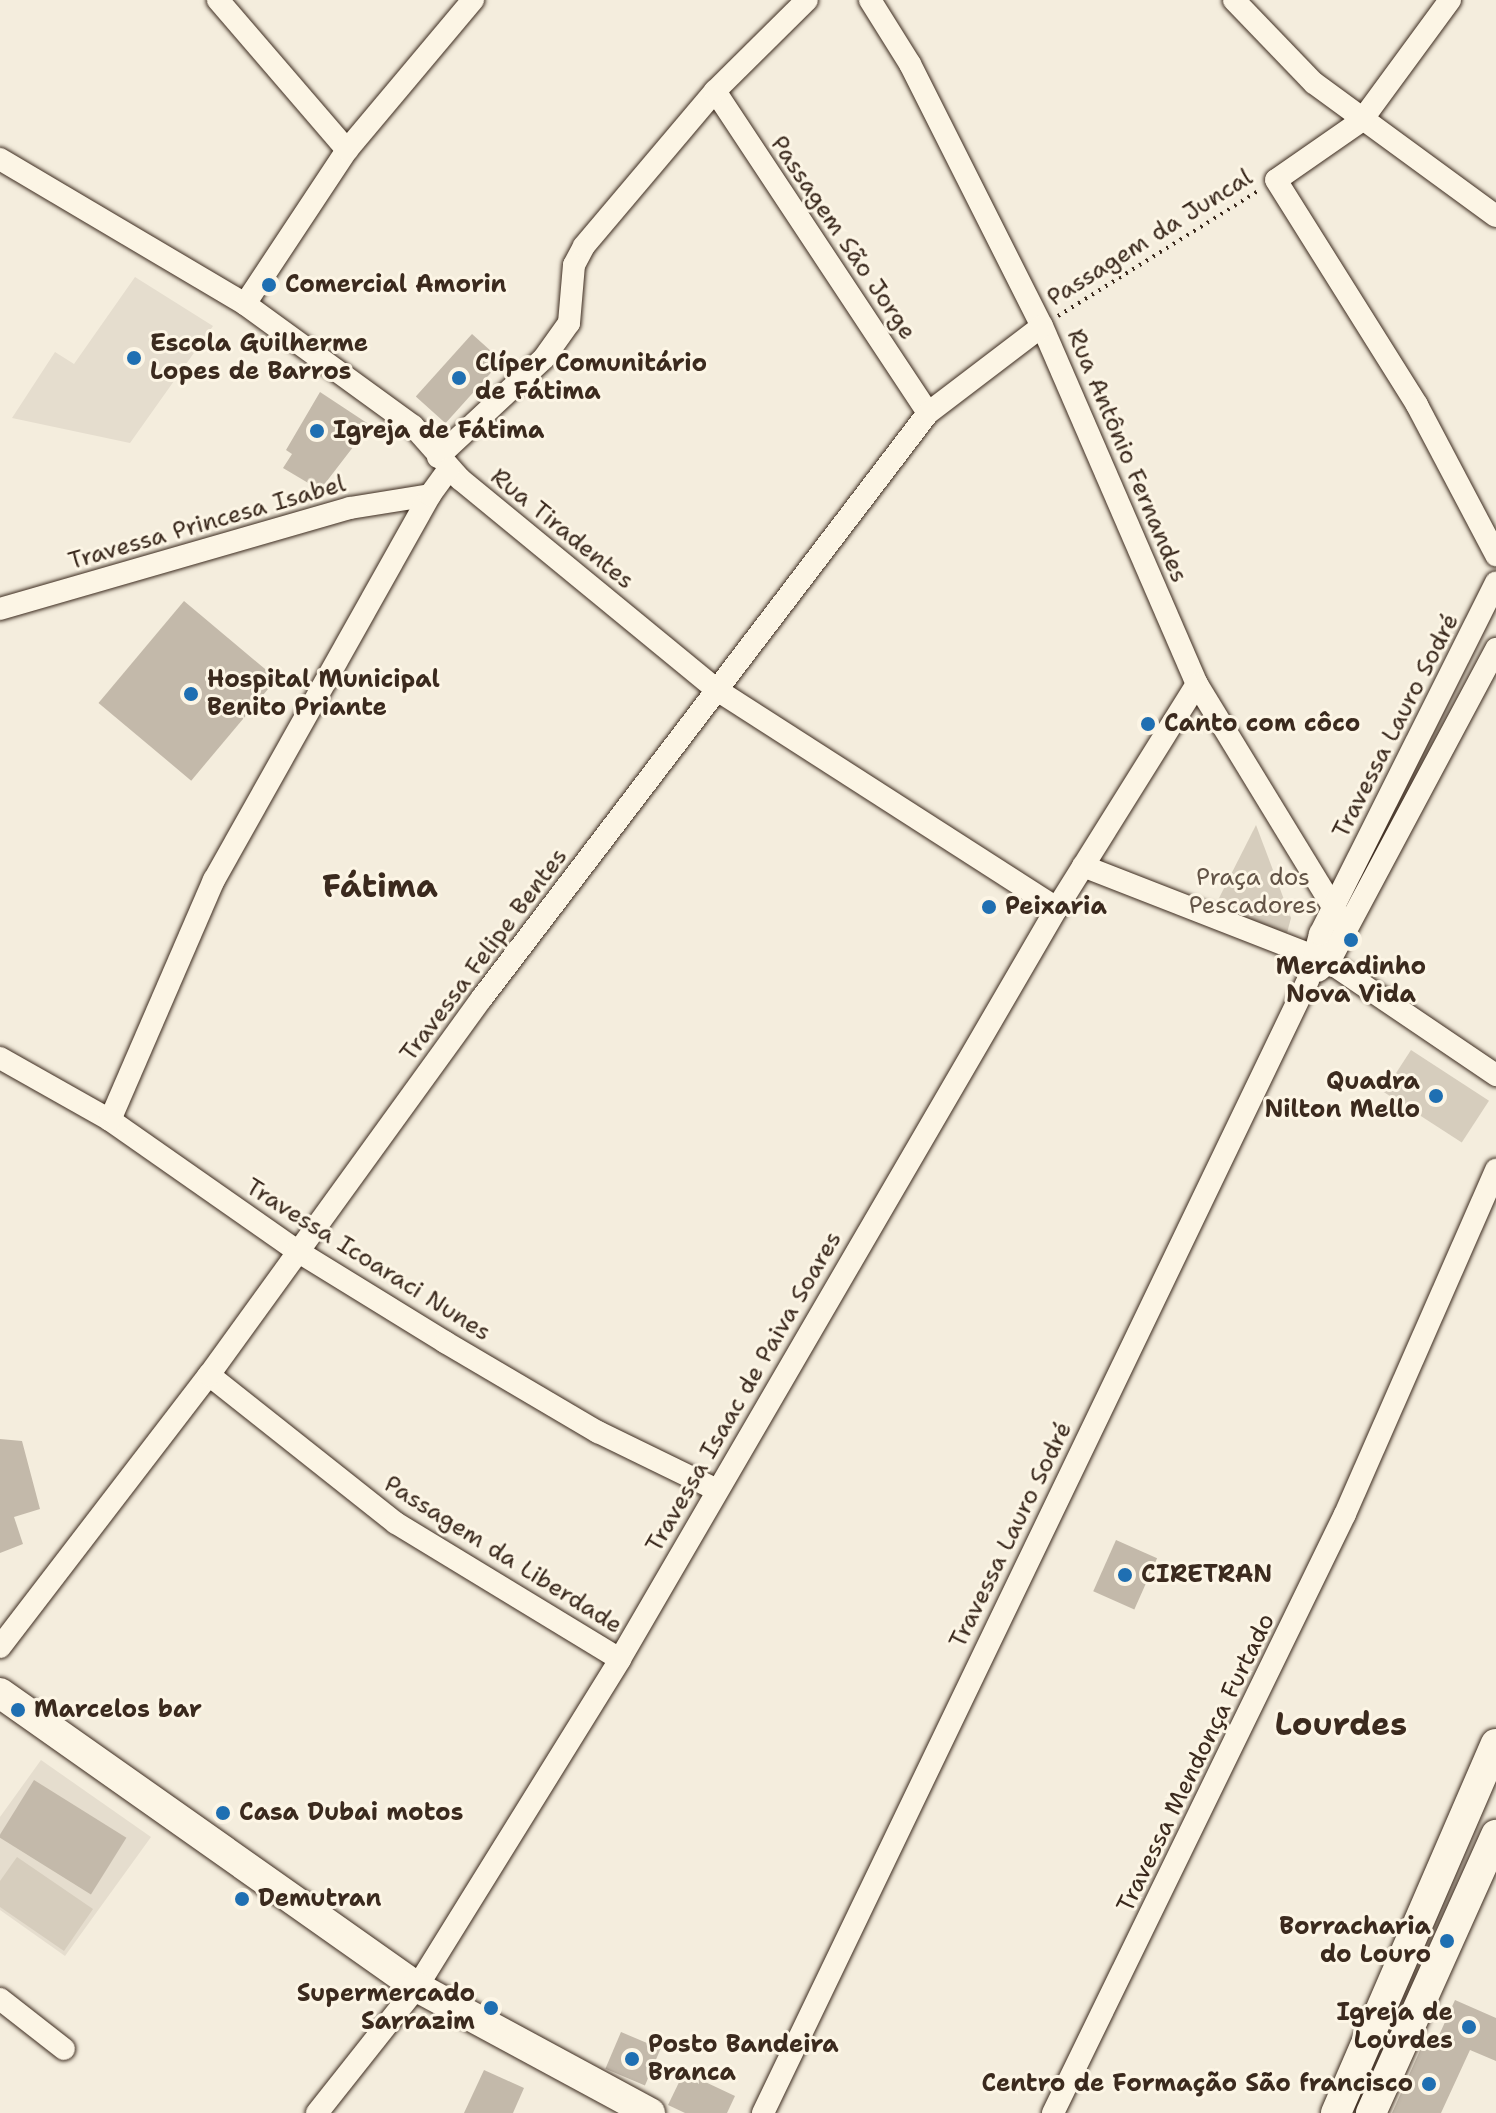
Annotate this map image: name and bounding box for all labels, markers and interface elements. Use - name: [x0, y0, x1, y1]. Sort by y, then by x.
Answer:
- street label: Passagem São Jorge: [764, 131, 922, 345]
- street label: Passagem da Juncal: [1042, 163, 1258, 313]
- place label: Comercial Amorin: [285, 271, 507, 299]
- marker: Comercial Amorin: [260, 276, 278, 294]
- street label: Rua Antônio Fernandes: [1061, 325, 1193, 587]
- place label: Escola Guilherme Lopes de Barros: [150, 330, 368, 386]
- marker: Escola Guilherme Lopes de Barros: [125, 349, 143, 367]
- place label: Clíper Comunitário de Fátima: [475, 350, 707, 406]
- marker: Clíper Comunitário de Fátima: [450, 369, 468, 387]
- place label: Igreja de Fátima: [333, 417, 544, 445]
- marker: Igreja de Fátima: [308, 422, 326, 440]
- street label: Rua Tiradentes: [485, 463, 639, 595]
- street label: Travessa Princesa Isabel: [65, 470, 349, 576]
- street label: Travessa Lauro Sodré: [1327, 609, 1465, 843]
- place label: Hospital Municipal Benito Priante: [207, 666, 440, 722]
- marker: Hospital Municipal Benito Priante: [182, 685, 200, 703]
- place label: Canto com côco: [1164, 710, 1360, 738]
- marker: Canto com côco: [1139, 715, 1157, 733]
- street label: Travessa Felipe Bentes: [394, 843, 574, 1067]
- park label: Praça dos Pescadores: [1189, 864, 1317, 920]
- district label: Fátima: [322, 867, 438, 905]
- place label: Peixaria: [1005, 893, 1107, 921]
- marker: Peixaria: [980, 898, 998, 916]
- marker: Mercadinho Nova Vida: [1342, 931, 1360, 949]
- place label: Mercadinho Nova Vida: [1276, 953, 1426, 1009]
- place label: Quadra Nilton Mello: [1265, 1068, 1420, 1124]
- marker: Quadra Nilton Mello: [1427, 1087, 1445, 1105]
- street label: Travessa Icoaraci Nunes: [240, 1173, 496, 1347]
- street label: Travessa Isaac de Paiva Soares: [640, 1226, 848, 1558]
- street label: Travessa Lauro Sodré: [944, 1417, 1078, 1653]
- street label: Passagem da Liberdade: [379, 1470, 627, 1640]
- place label: CIRETRAN: [1141, 1561, 1272, 1589]
- marker: CIRETRAN: [1116, 1566, 1134, 1584]
- street label: Travessa Mendonça Furtado: [1111, 1609, 1281, 1917]
- place label: Marcelos bar: [34, 1696, 202, 1724]
- marker: Marcelos bar: [9, 1701, 27, 1719]
- district label: Lourdes: [1275, 1705, 1407, 1743]
- place label: Casa Dubai motos: [239, 1799, 463, 1827]
- marker: Casa Dubai motos: [214, 1804, 232, 1822]
- place label: Demutran: [258, 1885, 381, 1913]
- marker: Demutran: [233, 1890, 251, 1908]
- place label: Borracharia do Louro: [1279, 1913, 1431, 1969]
- marker: Borracharia do Louro: [1438, 1932, 1456, 1950]
- place label: Supermercado Sarrazim: [297, 1980, 475, 2036]
- marker: Supermercado Sarrazim: [482, 1999, 500, 2017]
- place label: Igreja de Lourdes: [1337, 1999, 1453, 2055]
- marker: Igreja de Lourdes: [1460, 2018, 1478, 2036]
- place label: Posto Bandeira Branca: [648, 2031, 839, 2087]
- marker: Posto Bandeira Branca: [623, 2050, 641, 2068]
- place label: Centro de Formação São francisco: [982, 2070, 1413, 2098]
- marker: Centro de Formação São francisco: [1420, 2075, 1438, 2093]

